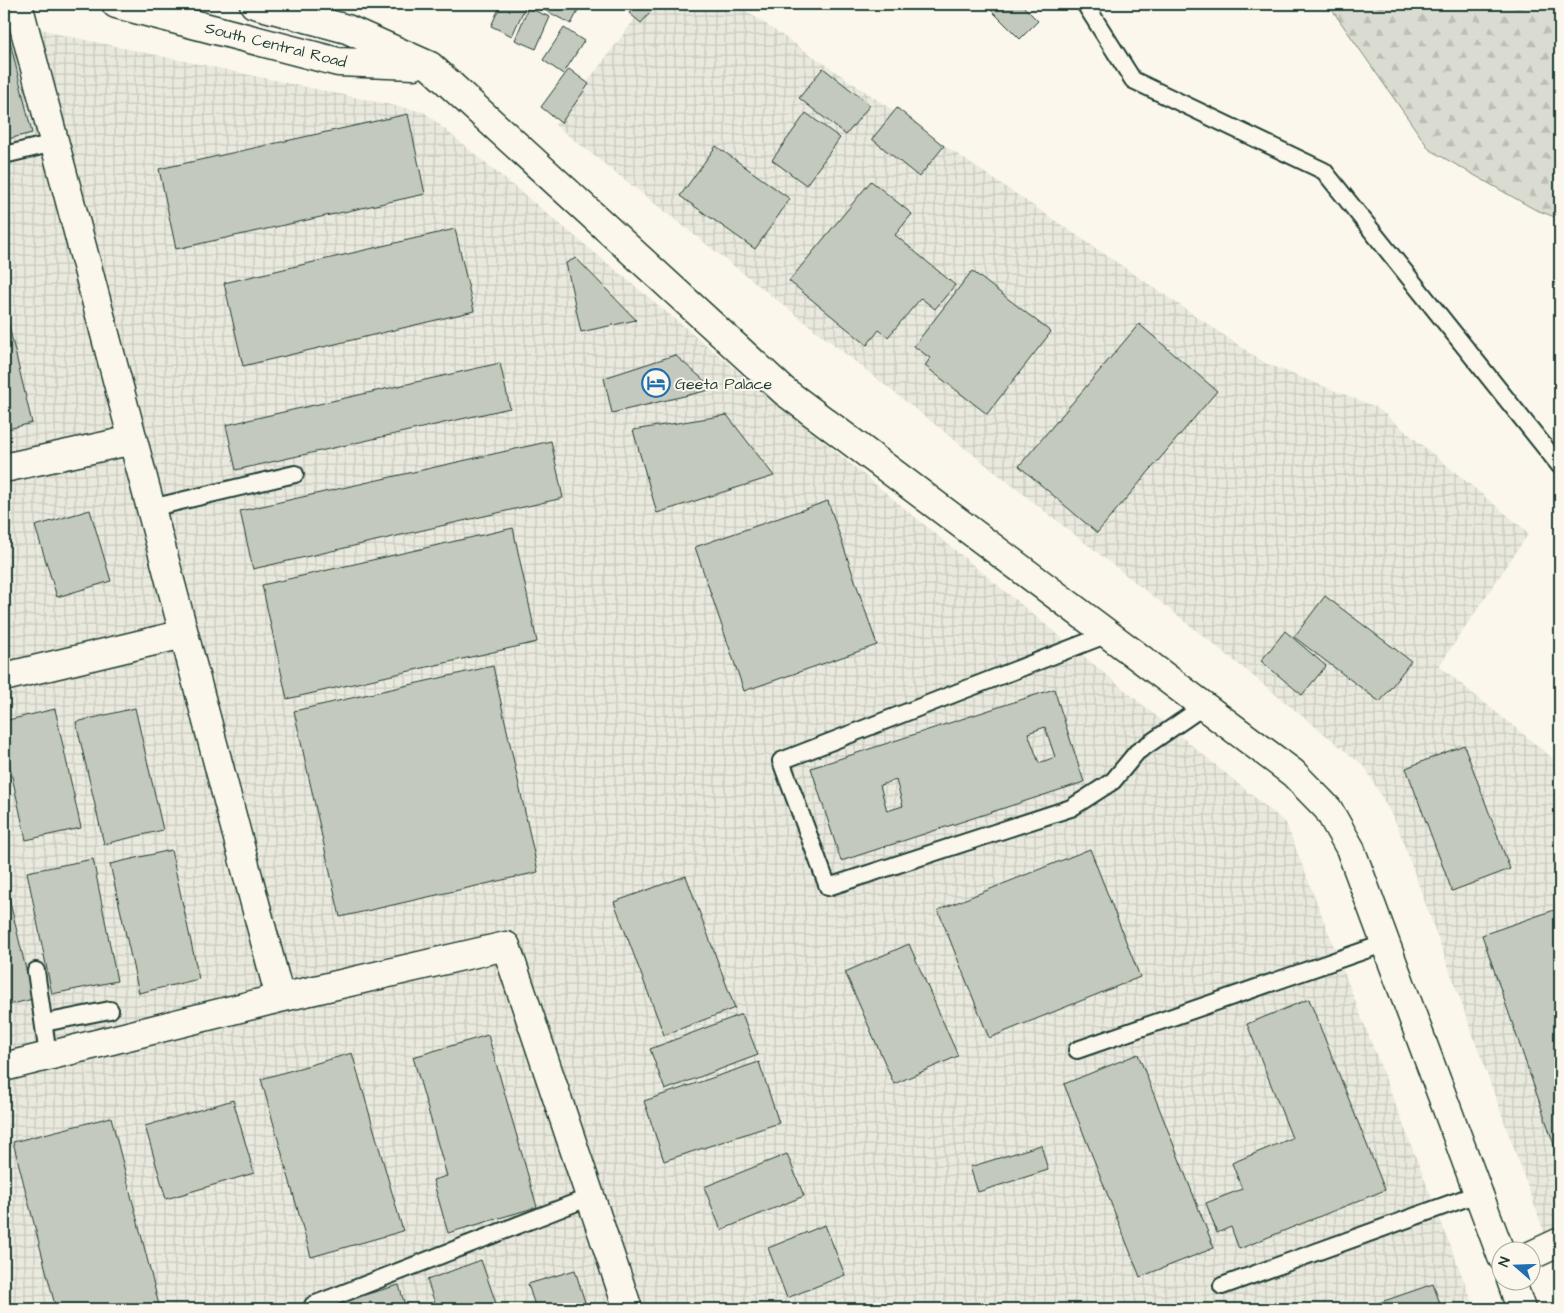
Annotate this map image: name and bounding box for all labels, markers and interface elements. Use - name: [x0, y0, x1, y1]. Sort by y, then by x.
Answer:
- street label: South Central Road: [203, 17, 349, 73]
- hotel icon: Geeta Palace: [641, 368, 671, 398]
- place label: Geeta Palace: [675, 373, 773, 395]
- north arrow: [1492, 1240, 1542, 1290]
- text: N: [1494, 1254, 1516, 1269]

